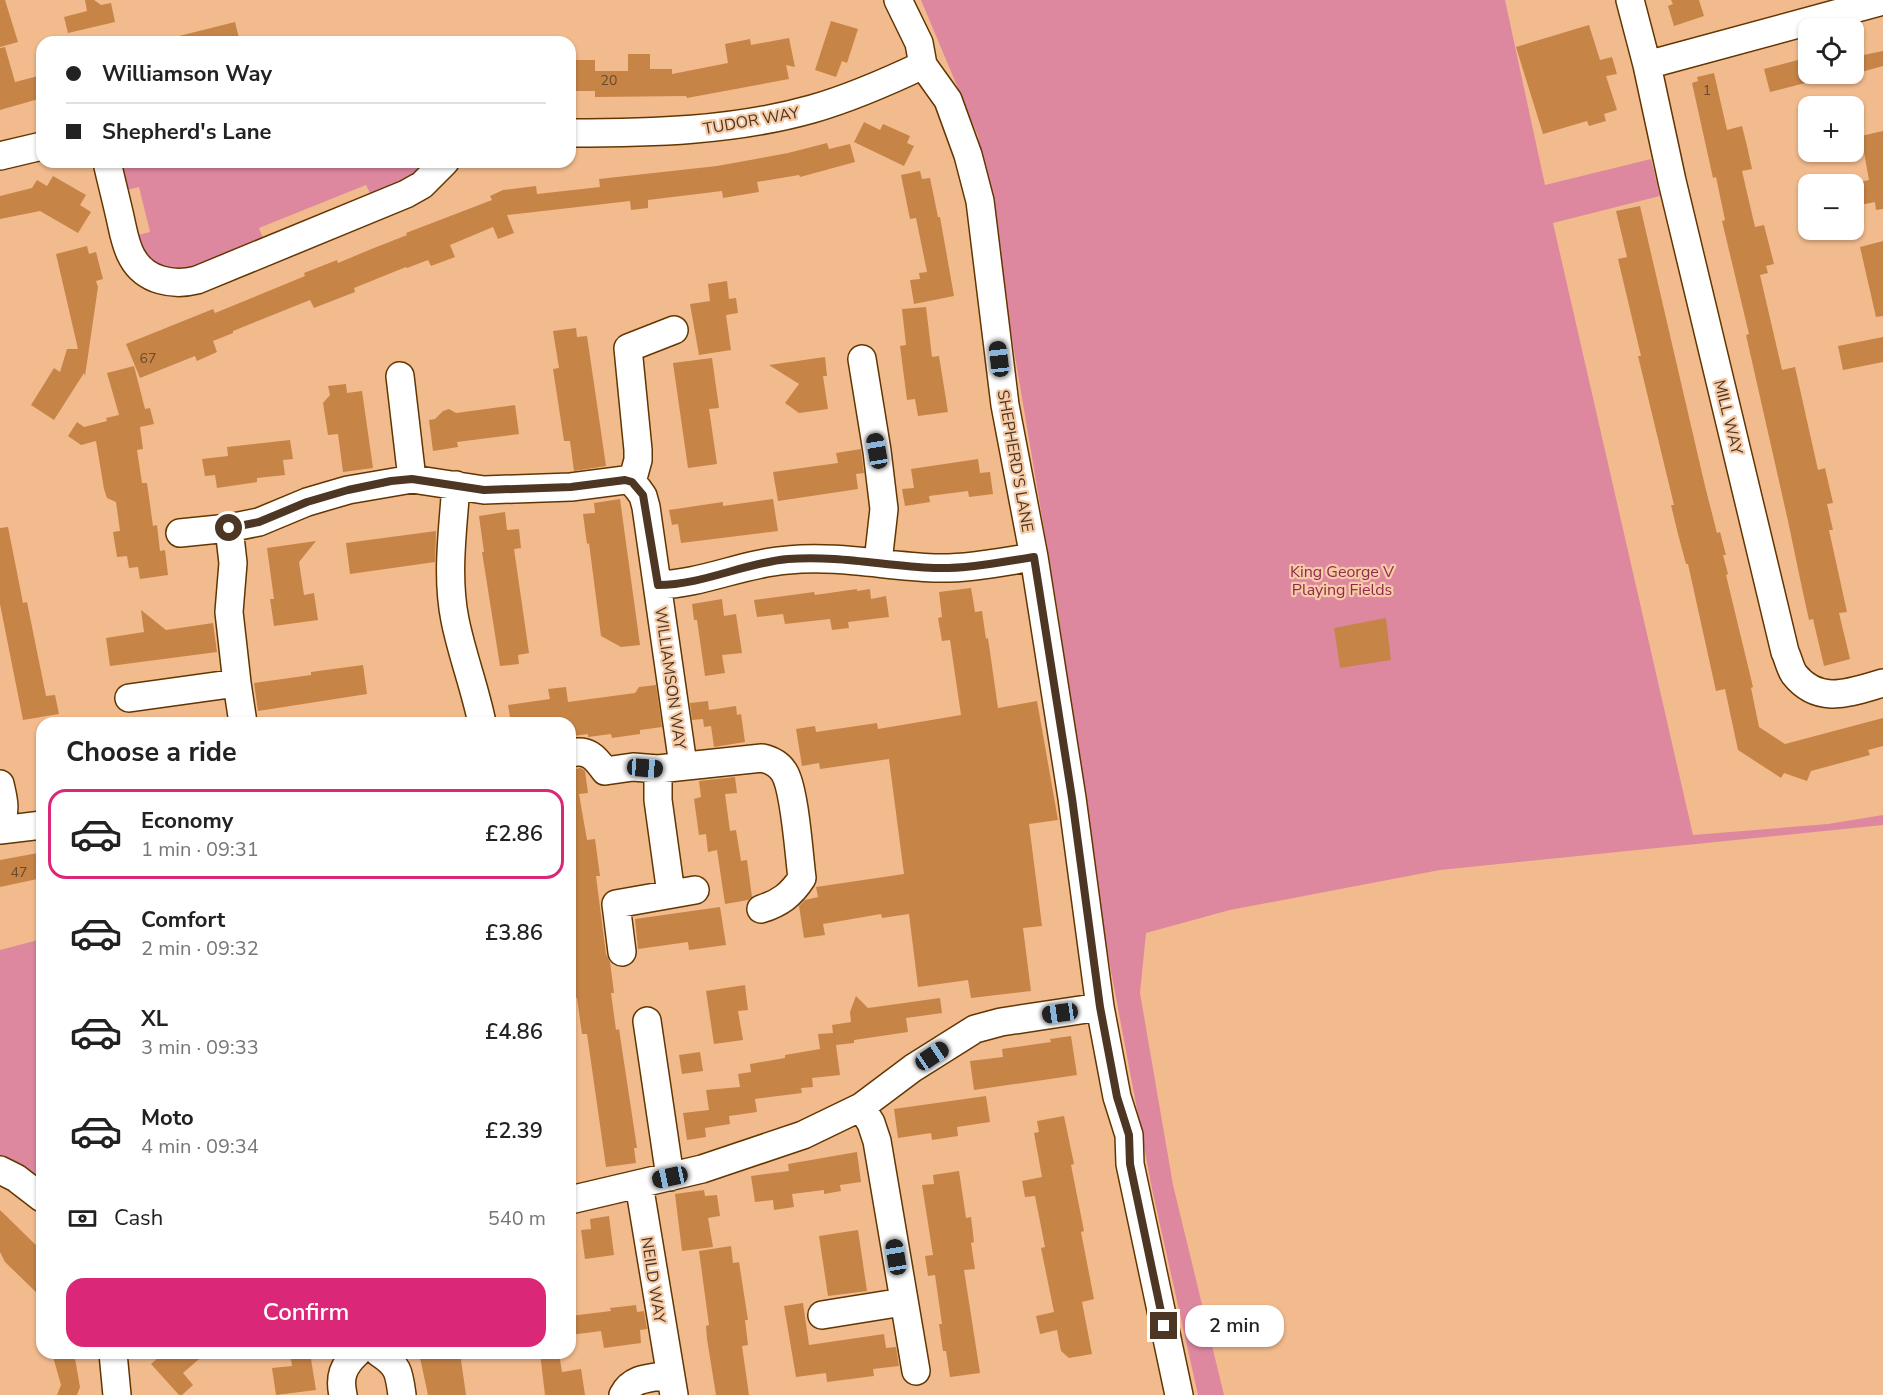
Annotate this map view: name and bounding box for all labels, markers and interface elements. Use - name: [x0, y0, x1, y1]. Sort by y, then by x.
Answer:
- map controls: [1798, 18, 1864, 240]
- button: locate: [1798, 18, 1864, 84]
- text: Williamson Way: [102, 59, 272, 89]
- house number: 20: [601, 71, 617, 90]
- house number: 1: [1703, 81, 1711, 100]
- button: +: [1798, 96, 1864, 162]
- street label: TUDOR WAY: [701, 102, 801, 140]
- text: Shepherd's Lane: [102, 117, 272, 147]
- button: −: [1798, 174, 1864, 240]
- car: [988, 340, 1010, 378]
- house number: 67: [140, 349, 156, 368]
- street label: MILL WAY: [1708, 378, 1748, 457]
- street label: SHEPHERD'S LANE: [992, 388, 1038, 534]
- car: [865, 432, 889, 470]
- route start: [215, 514, 242, 541]
- park label: King George V Playing Fields: [1290, 561, 1395, 601]
- street label: WILLIAMSON WAY: [649, 606, 691, 751]
- text: Choose a ride: [66, 734, 237, 771]
- car: [626, 758, 664, 778]
- text: Economy: [141, 806, 233, 836]
- icon: car: [69, 807, 123, 861]
- text: £2.86: [485, 819, 543, 849]
- text: 1 min · 09:31: [141, 836, 259, 863]
- house number: 47: [11, 863, 27, 882]
- text: Comfort: [141, 905, 225, 935]
- icon: car: [69, 906, 123, 960]
- text: £3.86: [485, 918, 543, 948]
- text: 2 min · 09:32: [141, 935, 259, 962]
- car: [1041, 1002, 1079, 1024]
- text: XL: [141, 1004, 168, 1034]
- icon: car: [69, 1005, 123, 1059]
- text: £4.86: [485, 1017, 543, 1047]
- text: 3 min · 09:33: [141, 1034, 259, 1061]
- car: [912, 1038, 952, 1074]
- text: Moto: [141, 1103, 194, 1133]
- icon: car: [69, 1104, 123, 1158]
- text: £2.39: [485, 1116, 543, 1146]
- text: 4 min · 09:34: [141, 1133, 259, 1160]
- car: [651, 1164, 689, 1190]
- icon: cash: [66, 1202, 99, 1235]
- text: Cash: [114, 1203, 163, 1233]
- text: 540 m: [488, 1205, 546, 1232]
- street label: NEILD WAY: [635, 1236, 671, 1325]
- car: [884, 1238, 908, 1276]
- button: Confirm: [66, 1278, 546, 1347]
- callout: 2 min: [1185, 1305, 1284, 1347]
- route end: [1150, 1312, 1177, 1339]
- text: 2 min: [1209, 1312, 1260, 1339]

